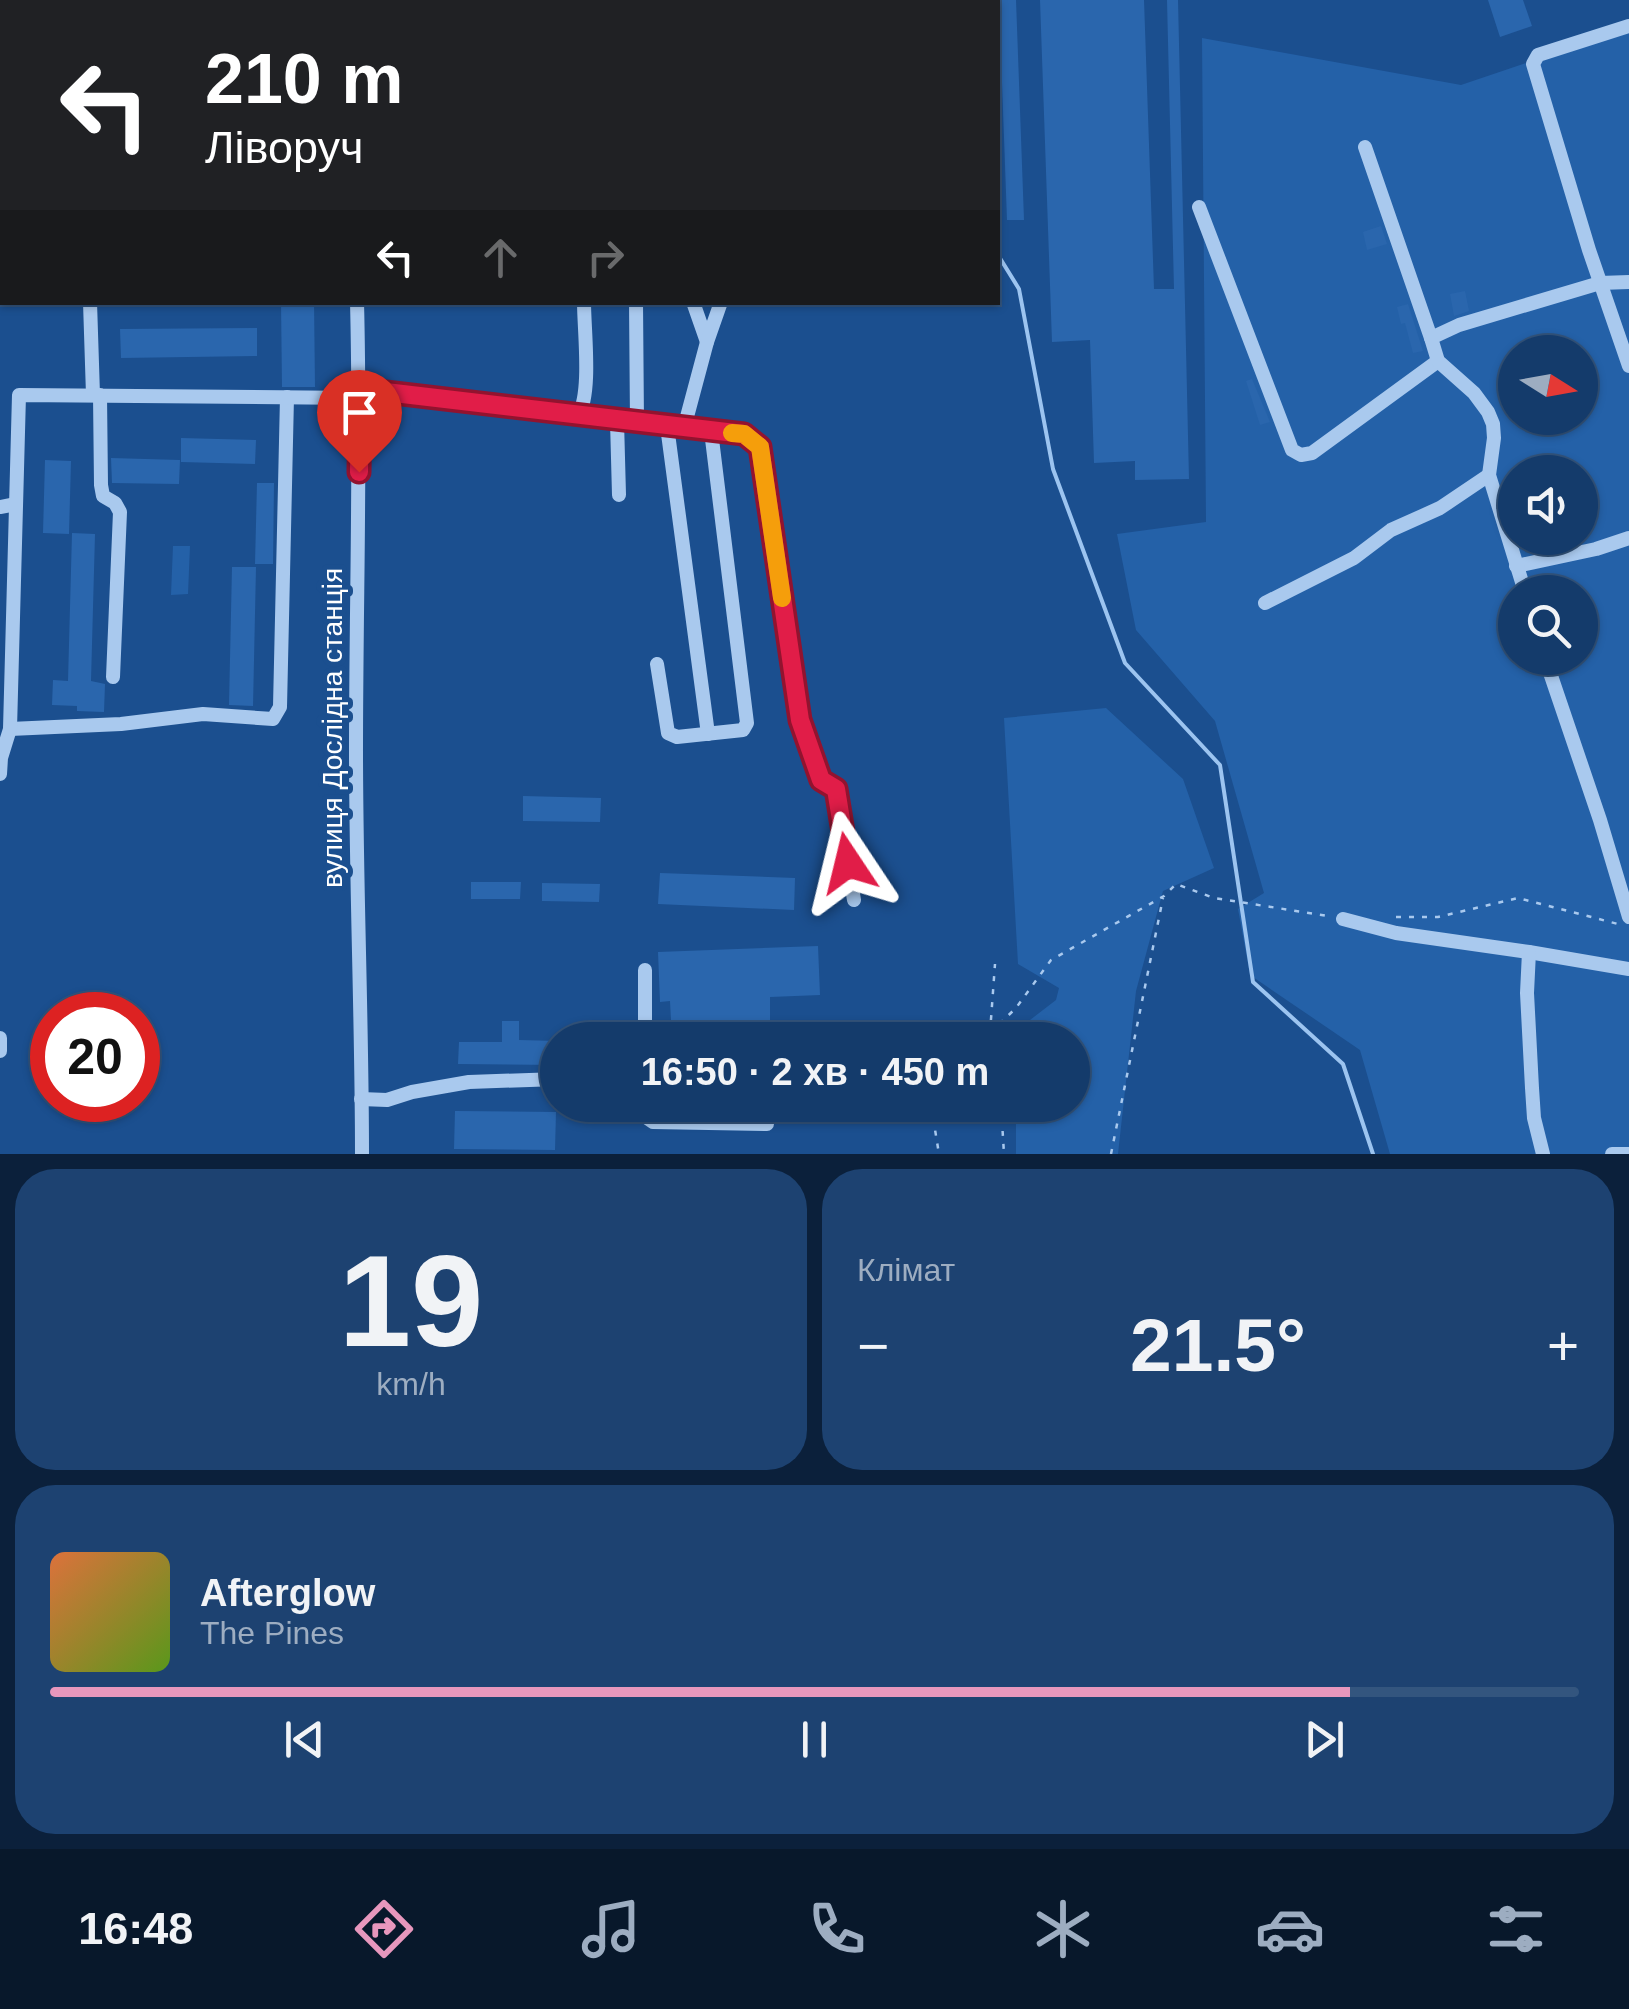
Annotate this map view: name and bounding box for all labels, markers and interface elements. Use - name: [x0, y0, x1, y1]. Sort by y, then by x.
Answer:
- icon: left: [40, 40, 170, 170]
- text: 210 m: [205, 40, 403, 118]
- text: Ліворуч: [205, 122, 363, 173]
- icon: left: [368, 230, 423, 285]
- icon: ahead: [473, 230, 528, 285]
- icon: right: [578, 230, 633, 285]
- north arrow: [1498, 335, 1598, 435]
- map controls: [1498, 335, 1598, 675]
- pin: [317, 370, 402, 473]
- icon: arrive: [332, 385, 387, 440]
- button: sound: [1498, 455, 1598, 555]
- street label: вулиця Дослідна станція: [317, 568, 348, 888]
- button: search: [1498, 575, 1598, 675]
- position arrow: [796, 811, 900, 915]
- speed limit sign: 20: [30, 992, 160, 1122]
- text: 16:50 · 2 хв · 450 m: [641, 1051, 989, 1093]
- text: 19: [339, 1228, 483, 1374]
- text: Клімат: [857, 1252, 955, 1288]
- text: 21.5°: [1130, 1303, 1306, 1387]
- text: −: [857, 1315, 889, 1377]
- text: +: [1547, 1315, 1579, 1377]
- text: km/h: [376, 1366, 446, 1402]
- text: Afterglow: [200, 1572, 375, 1614]
- text: The Pines: [200, 1615, 344, 1651]
- icon: previous: [277, 1712, 332, 1767]
- icon: pause: [787, 1712, 842, 1767]
- icon: next: [1297, 1712, 1352, 1767]
- icon: directions: [349, 1894, 419, 1964]
- icon: music: [576, 1894, 646, 1964]
- icon: phone: [802, 1894, 872, 1964]
- icon: climate: [1028, 1894, 1098, 1964]
- icon: car: [1255, 1894, 1325, 1964]
- icon: filters: [1481, 1894, 1551, 1964]
- text: 16:48: [78, 1903, 193, 1954]

